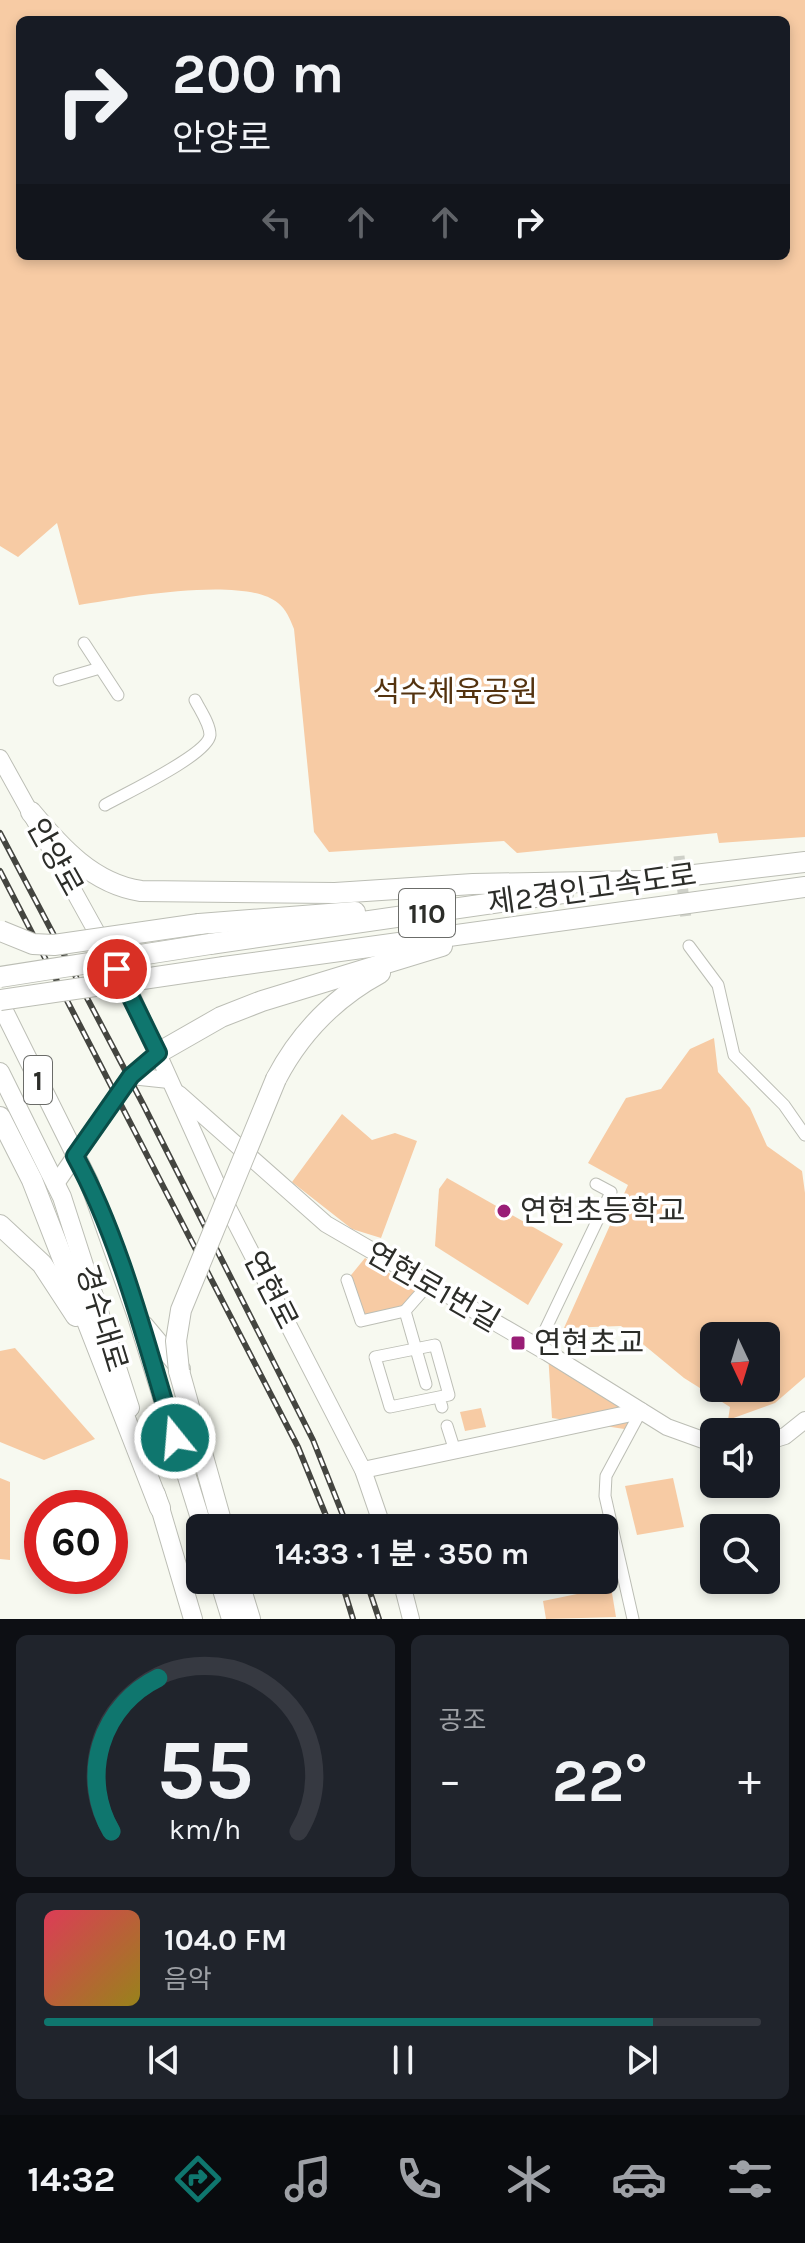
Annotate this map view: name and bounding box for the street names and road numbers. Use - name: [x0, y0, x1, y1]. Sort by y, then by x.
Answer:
- street label: 안양로: [19, 812, 91, 902]
- street label: 제2경인고속도로: [485, 857, 699, 921]
- road number: 110: [399, 889, 455, 937]
- road number: 1: [24, 1056, 52, 1104]
- street label: 연현로1번길: [360, 1234, 506, 1340]
- street label: 연현로: [236, 1245, 306, 1335]
- street label: 경수대로: [69, 1260, 135, 1376]

